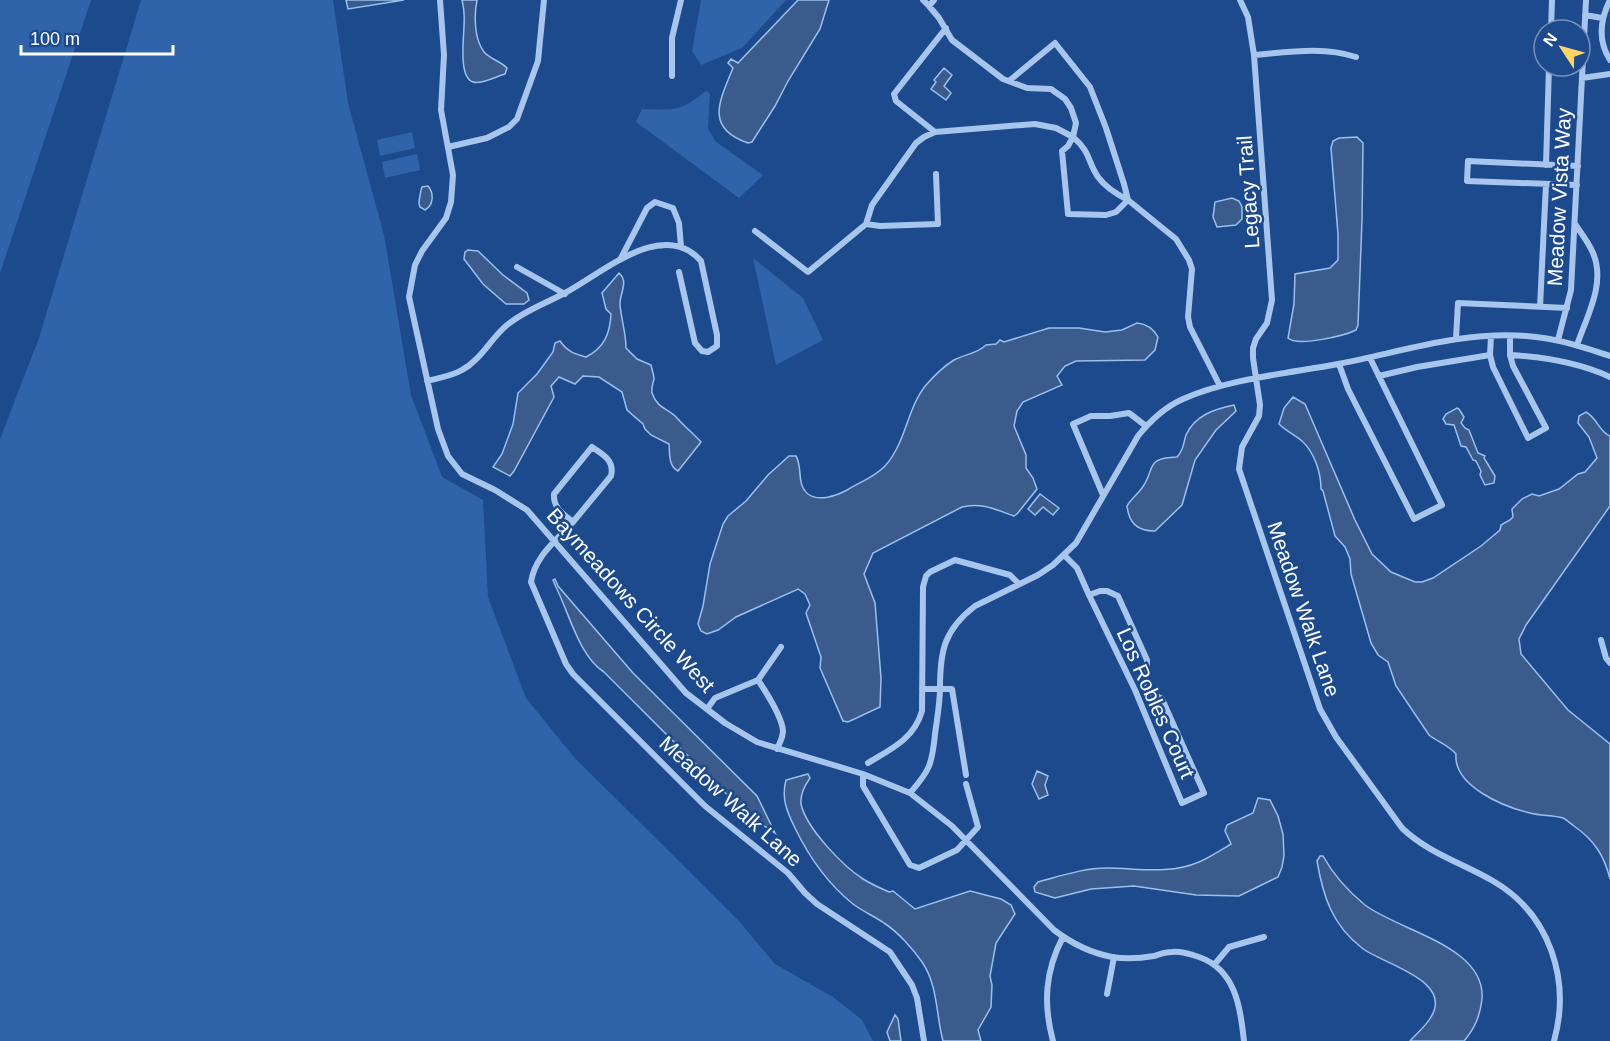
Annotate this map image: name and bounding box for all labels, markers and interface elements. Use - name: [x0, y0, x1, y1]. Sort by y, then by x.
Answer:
- scale bar: [21, 18, 172, 56]
- north arrow: [1532, 18, 1592, 78]
- text: 100 m: [30, 29, 80, 49]
- text: N: [1540, 30, 1561, 49]
- street label: Meadow Vista Way: [1543, 107, 1575, 287]
- street label: Legacy Trail: [1233, 135, 1263, 249]
- street label: Baymeadows Circle West: [543, 504, 720, 697]
- street label: Meadow Walk Lane: [1263, 518, 1345, 700]
- street label: Los Robles Court: [1112, 624, 1200, 782]
- street label: Meadow Walk Lane: [655, 731, 807, 871]

